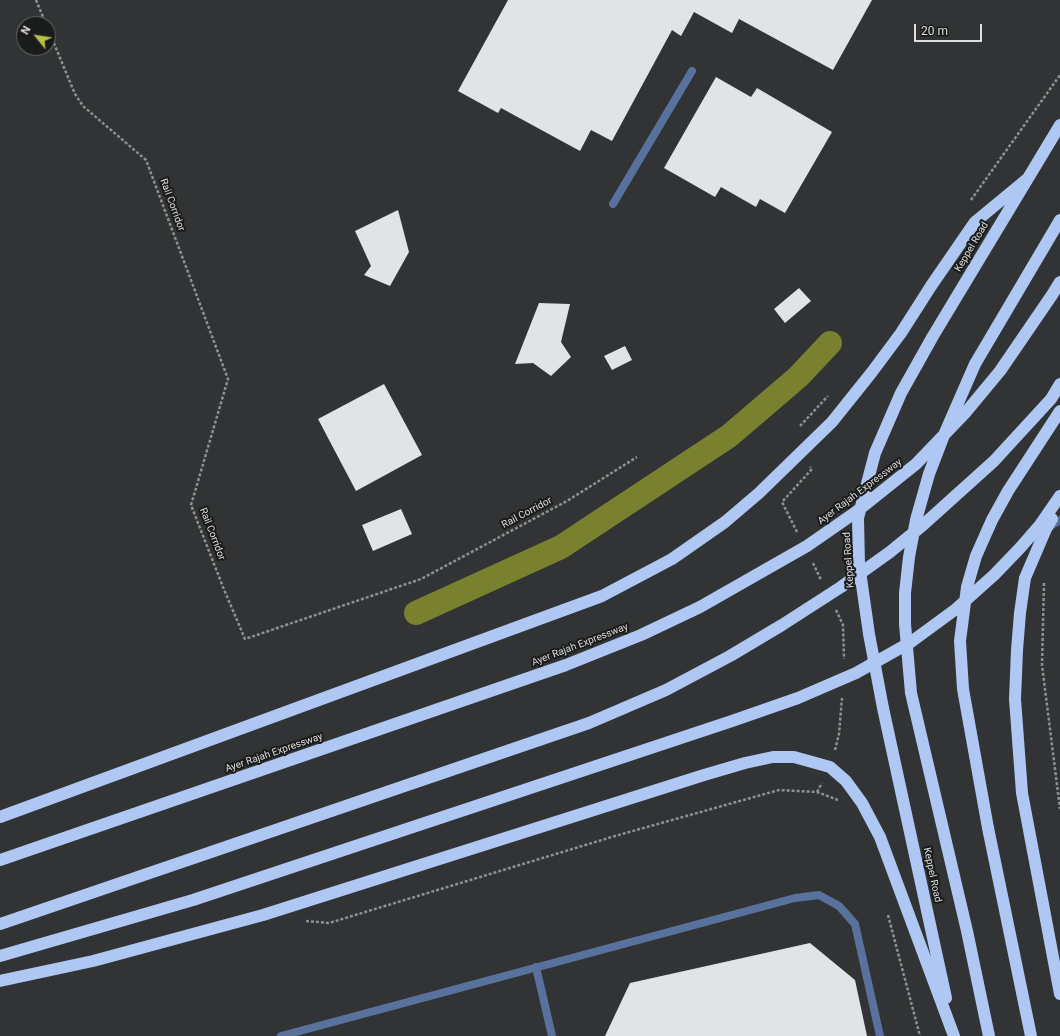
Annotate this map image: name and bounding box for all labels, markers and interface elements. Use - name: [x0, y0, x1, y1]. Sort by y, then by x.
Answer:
- north arrow: [16, 16, 56, 56]
- scale bar: [916, 16, 984, 42]
- text: N: [18, 24, 34, 37]
- text: 20 m: [921, 24, 948, 38]
- street label: Rail Corridor: [157, 177, 187, 233]
- street label: Keppel Road: [952, 220, 992, 274]
- street label: Ayer Rajah Expressway: [816, 456, 904, 528]
- street label: Rail Corridor: [500, 495, 554, 531]
- street label: Rail Corridor: [197, 506, 227, 562]
- street label: Keppel Road: [841, 532, 857, 588]
- street label: Ayer Rajah Expressway: [530, 621, 630, 669]
- street label: Ayer Rajah Expressway: [224, 731, 324, 775]
- street label: Keppel Road: [920, 846, 944, 904]

